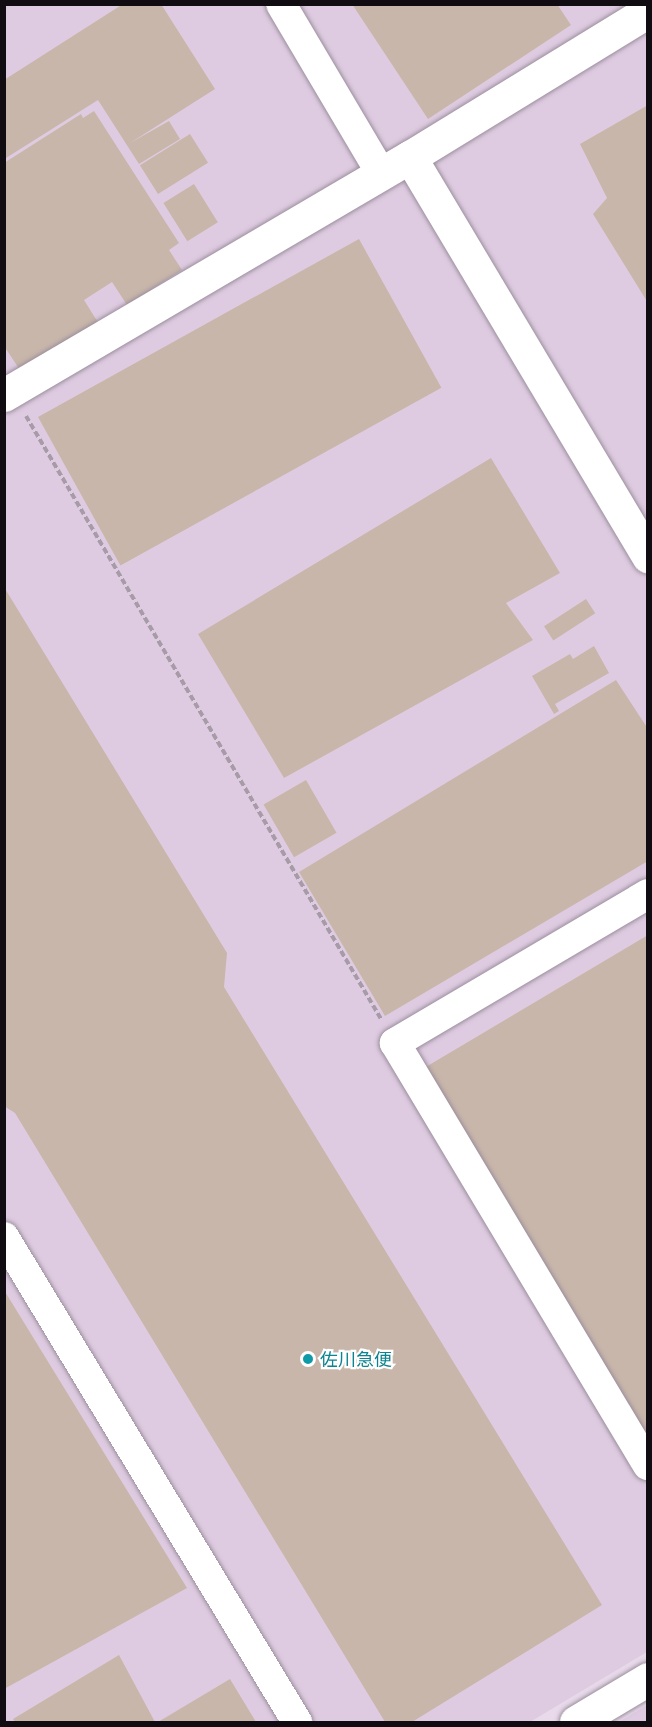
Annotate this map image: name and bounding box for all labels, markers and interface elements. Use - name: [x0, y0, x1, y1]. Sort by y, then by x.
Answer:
- place label: 佐川急便: [320, 1348, 392, 1370]
- marker: 佐川急便: [301, 1352, 315, 1366]

